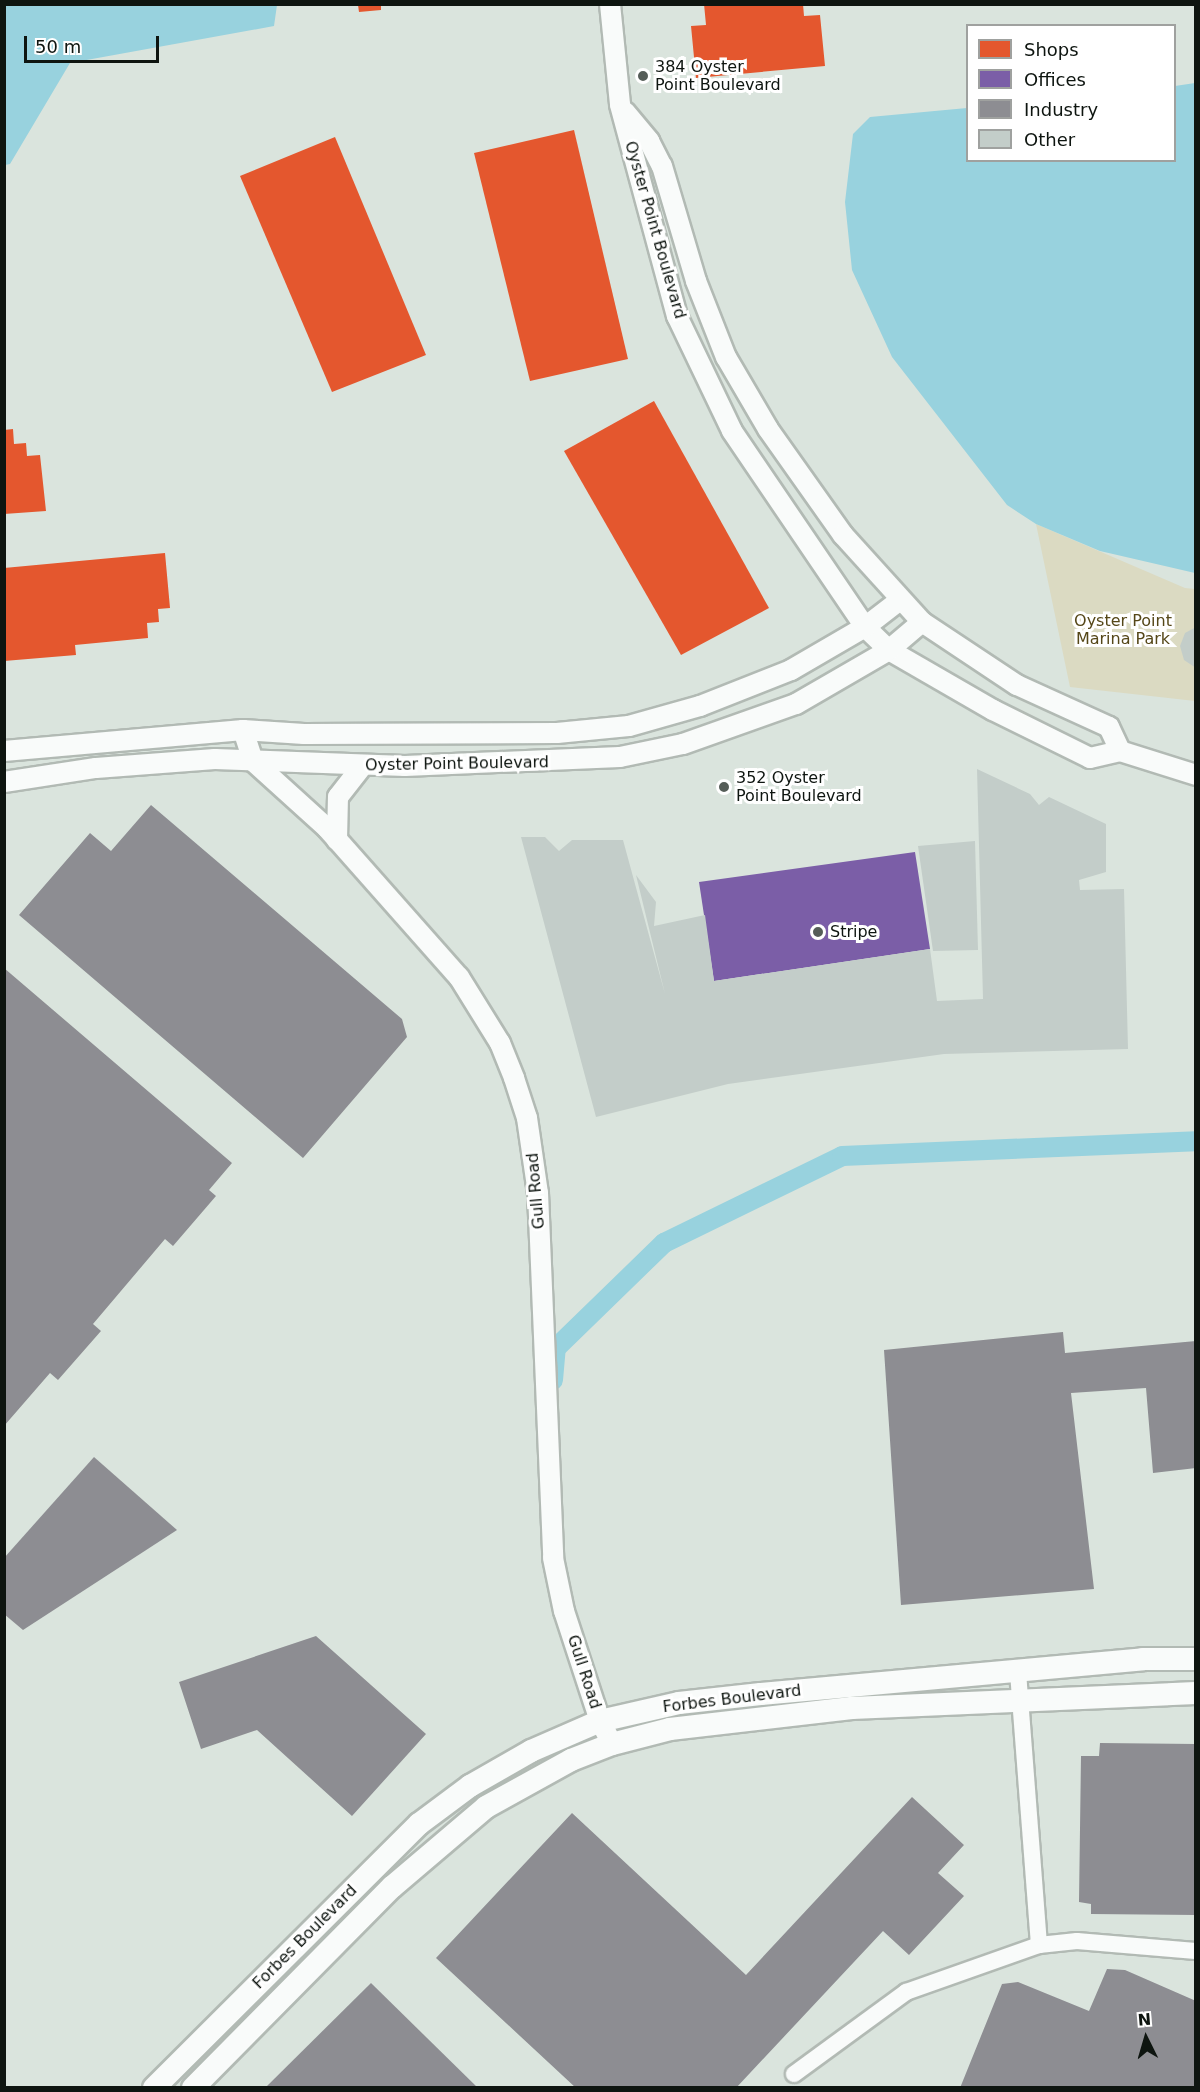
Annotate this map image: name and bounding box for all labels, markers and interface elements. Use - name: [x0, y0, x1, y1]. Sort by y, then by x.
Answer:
- scale bar: [27, 24, 162, 62]
- legend: [966, 24, 1176, 162]
- text: 50 m: [35, 36, 81, 57]
- text: Shops: [1024, 39, 1079, 60]
- place label: 384 Oyster Point Boulevard: [655, 57, 781, 95]
- marker: 384 Oyster Point Boulevard: [636, 69, 650, 83]
- text: Offices: [1024, 69, 1086, 90]
- text: Industry: [1024, 99, 1098, 120]
- text: Other: [1024, 129, 1075, 150]
- street label: Oyster Point Boulevard: [620, 139, 690, 321]
- park label: Oyster Point Marina Park: [1074, 611, 1172, 649]
- street label: Oyster Point Boulevard: [365, 753, 549, 775]
- place label: 352 Oyster Point Boulevard: [736, 768, 862, 806]
- marker: 352 Oyster Point Boulevard: [717, 780, 731, 794]
- place label: Stripe: [830, 922, 877, 942]
- marker: Stripe: [811, 925, 825, 939]
- street label: Gull Road: [523, 1152, 549, 1230]
- street label: Gull Road: [563, 1633, 605, 1711]
- street label: Forbes Boulevard: [662, 1681, 802, 1717]
- street label: Forbes Boulevard: [249, 1881, 361, 1993]
- north arrow: [1116, 2008, 1176, 2068]
- text: N: [1137, 2010, 1152, 2030]

